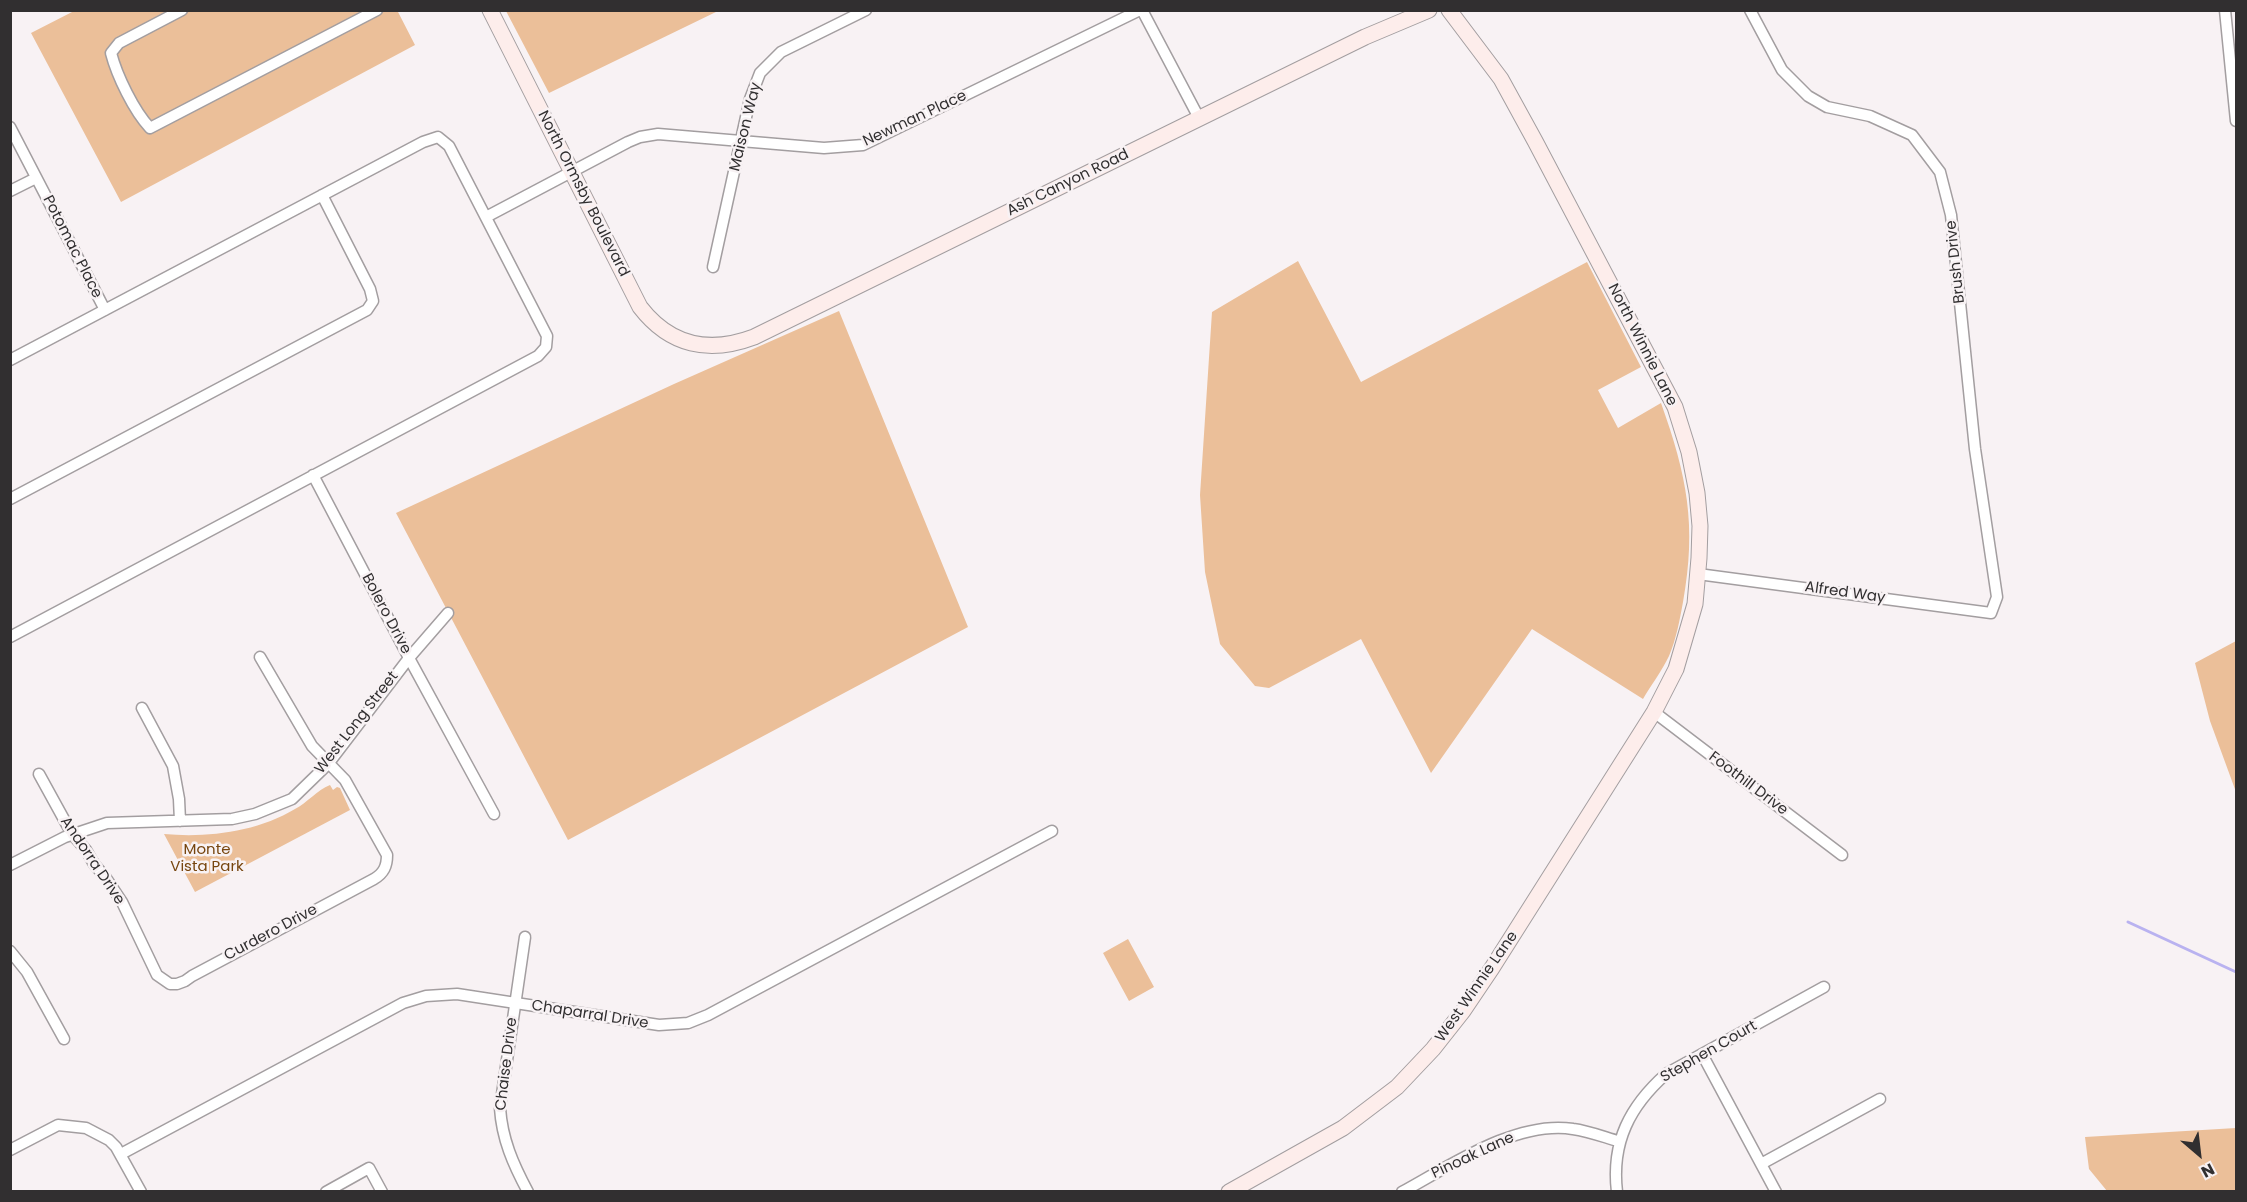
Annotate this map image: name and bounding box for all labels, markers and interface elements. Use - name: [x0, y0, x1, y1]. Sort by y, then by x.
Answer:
- street label: Maison Way: [726, 81, 766, 173]
- street label: Newman Place: [860, 87, 970, 151]
- street label: North Ormsby Boulevard: [533, 108, 633, 280]
- street label: Ash Canyon Road: [1004, 146, 1132, 220]
- street label: Potomac Place: [38, 193, 106, 301]
- street label: Brush Drive: [1943, 220, 1969, 304]
- street label: North Winnie Lane: [1603, 281, 1681, 409]
- street label: Bolero Drive: [357, 571, 415, 657]
- street label: Alfred Way: [1804, 578, 1886, 608]
- street label: West Long Street: [311, 668, 403, 778]
- street label: Foothill Drive: [1705, 748, 1791, 820]
- street label: Andorra Drive: [56, 814, 128, 908]
- park label: Monte Vista Park: [170, 841, 244, 876]
- street label: Curdero Drive: [221, 901, 321, 965]
- street label: West Winnie Lane: [1432, 928, 1522, 1046]
- street label: Chaparral Drive: [530, 997, 650, 1033]
- street label: Chaise Drive: [492, 1016, 522, 1112]
- street label: Stephen Court: [1658, 1017, 1760, 1087]
- north arrow: [2169, 1124, 2229, 1184]
- street label: Pinoak Lane: [1429, 1129, 1517, 1183]
- text: N: [2197, 1157, 2218, 1183]

